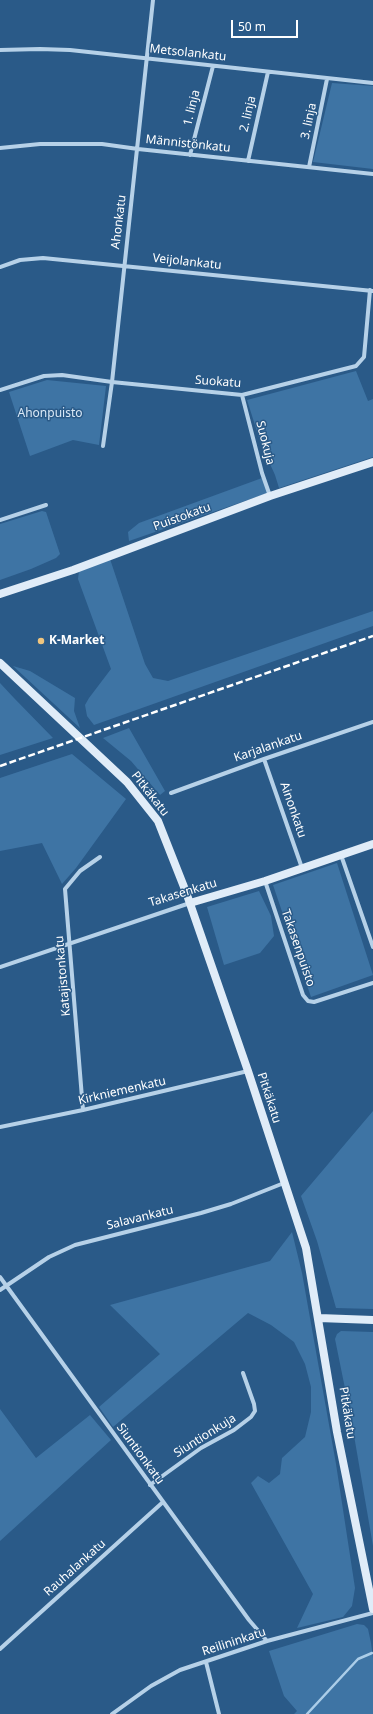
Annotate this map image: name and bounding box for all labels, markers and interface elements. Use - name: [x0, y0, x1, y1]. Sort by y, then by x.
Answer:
- scale bar: [233, 12, 300, 38]
- text: 50 m: [238, 18, 266, 35]
- street label: Metsolankatu: [149, 42, 227, 64]
- street label: 1. linja: [181, 88, 203, 128]
- street label: 2. linja: [237, 95, 259, 133]
- street label: 3. linja: [298, 102, 320, 140]
- street label: Männistönkatu: [145, 132, 231, 156]
- street label: Ahonkatu: [109, 194, 129, 250]
- street label: Veijolankatu: [152, 251, 222, 273]
- street label: Suokatu: [194, 373, 242, 391]
- park label: Ahonpuisto: [18, 407, 82, 421]
- street label: Suokuja: [253, 419, 277, 467]
- street label: Puistokatu: [151, 500, 213, 534]
- place label: K-Market: [49, 634, 104, 648]
- marker: K-Market: [36, 636, 46, 646]
- street label: Karjalankatu: [232, 729, 304, 765]
- street label: Pitkäkatu: [128, 769, 172, 819]
- street label: Ainonkatu: [277, 780, 309, 840]
- street label: Takasenkatu: [147, 876, 219, 910]
- street label: Takasenpuisto: [278, 907, 318, 989]
- street label: Katajistonkatu: [52, 935, 74, 1017]
- street label: Pitkäkatu: [254, 1071, 284, 1125]
- street label: Kirkniemenkatu: [77, 1074, 167, 1108]
- street label: Salavankatu: [105, 1203, 175, 1233]
- street label: Pitkäkatu: [336, 1386, 358, 1440]
- street label: Siuntionkuja: [171, 1411, 239, 1461]
- street label: Siuntionkatu: [113, 1421, 167, 1487]
- street label: Rauhalankatu: [41, 1537, 109, 1599]
- street label: Reilininkatu: [200, 1625, 268, 1659]

